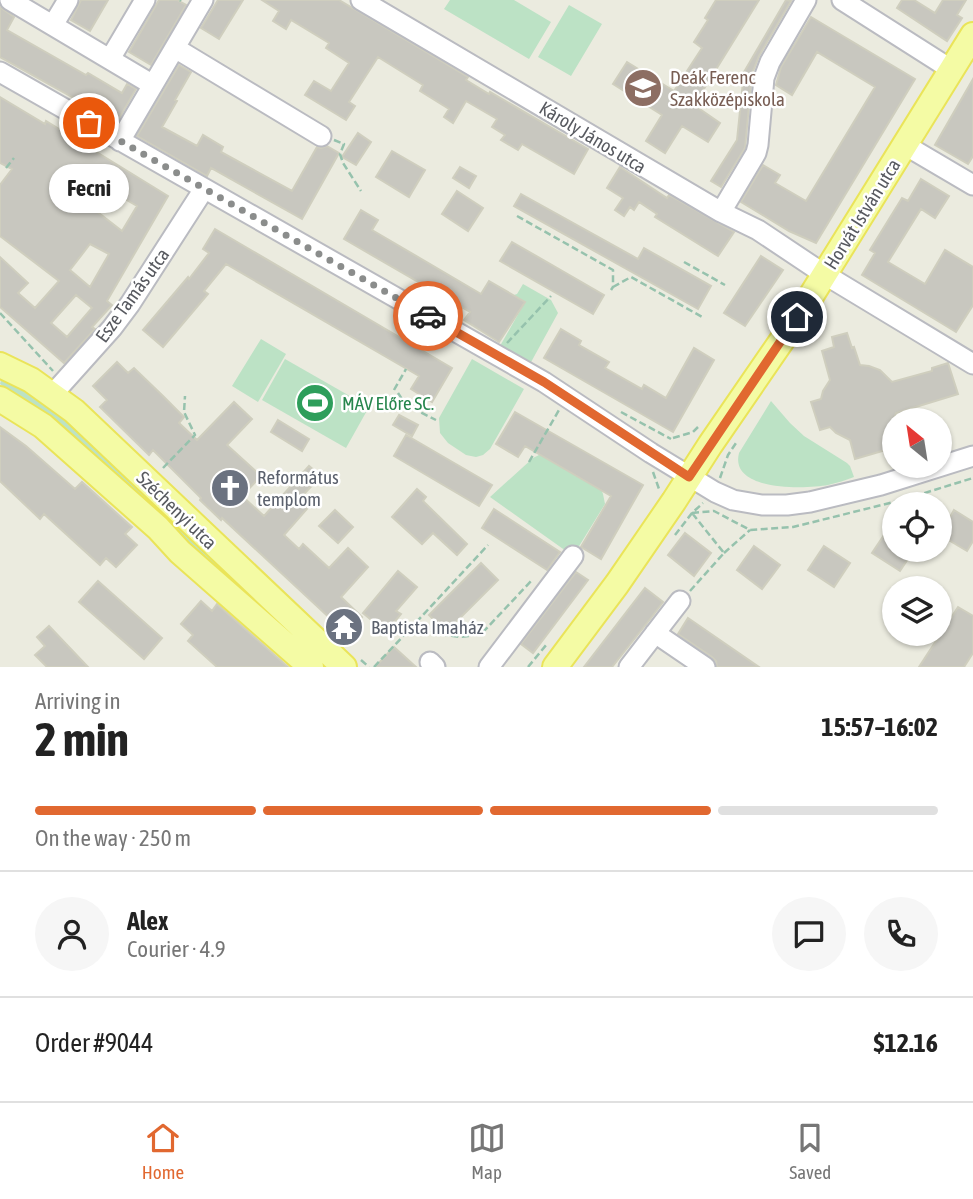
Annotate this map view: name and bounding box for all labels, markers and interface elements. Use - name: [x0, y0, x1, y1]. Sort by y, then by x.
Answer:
- place label: Deák Ferenc Szakközépiskola: [670, 66, 785, 110]
- school or university icon: Deák Ferenc Szakközépiskola: [622, 67, 664, 109]
- pin: [59, 93, 119, 153]
- street label: Károly János utca: [536, 97, 650, 177]
- icon: bag: [70, 104, 108, 142]
- street label: Horvát István utca: [819, 155, 905, 273]
- callout: Fecni: [49, 165, 129, 214]
- text: Fecni: [67, 175, 111, 201]
- street label: Esze Tamás utca: [91, 244, 173, 346]
- courier: [393, 281, 463, 351]
- pin: [767, 287, 827, 347]
- icon: car: [409, 297, 447, 335]
- icon: home: [778, 298, 816, 336]
- sports icon: MÁV Előre SC.: [294, 382, 336, 424]
- place label: MÁV Előre SC.: [342, 392, 434, 414]
- north arrow: [882, 408, 952, 478]
- map controls: [882, 408, 952, 646]
- place label: Református templom: [257, 466, 339, 510]
- street label: Széchenyi utca: [133, 467, 221, 553]
- church icon: Református templom: [209, 467, 251, 509]
- button: locate: [882, 492, 952, 562]
- button: layers: [882, 576, 952, 646]
- temple icon: Baptista Imaház: [323, 606, 365, 648]
- place label: Baptista Imaház: [371, 616, 484, 638]
- text: Arriving in: [35, 688, 121, 714]
- text: 15:57–16:02: [821, 712, 938, 742]
- text: 2 min: [35, 713, 129, 766]
- text: On the way · 250 m: [35, 825, 191, 851]
- button: person: [35, 897, 109, 971]
- button: chat: [772, 897, 846, 971]
- button: phone: [864, 897, 938, 971]
- text: Alex: [127, 906, 168, 936]
- text: Courier · 4.9: [127, 936, 226, 962]
- text: Order #9044: [35, 1028, 154, 1058]
- text: $12.16: [874, 1028, 938, 1058]
- tab: Home: [142, 1119, 184, 1183]
- tab: Map: [468, 1119, 506, 1183]
- tab: Saved: [789, 1119, 831, 1183]

